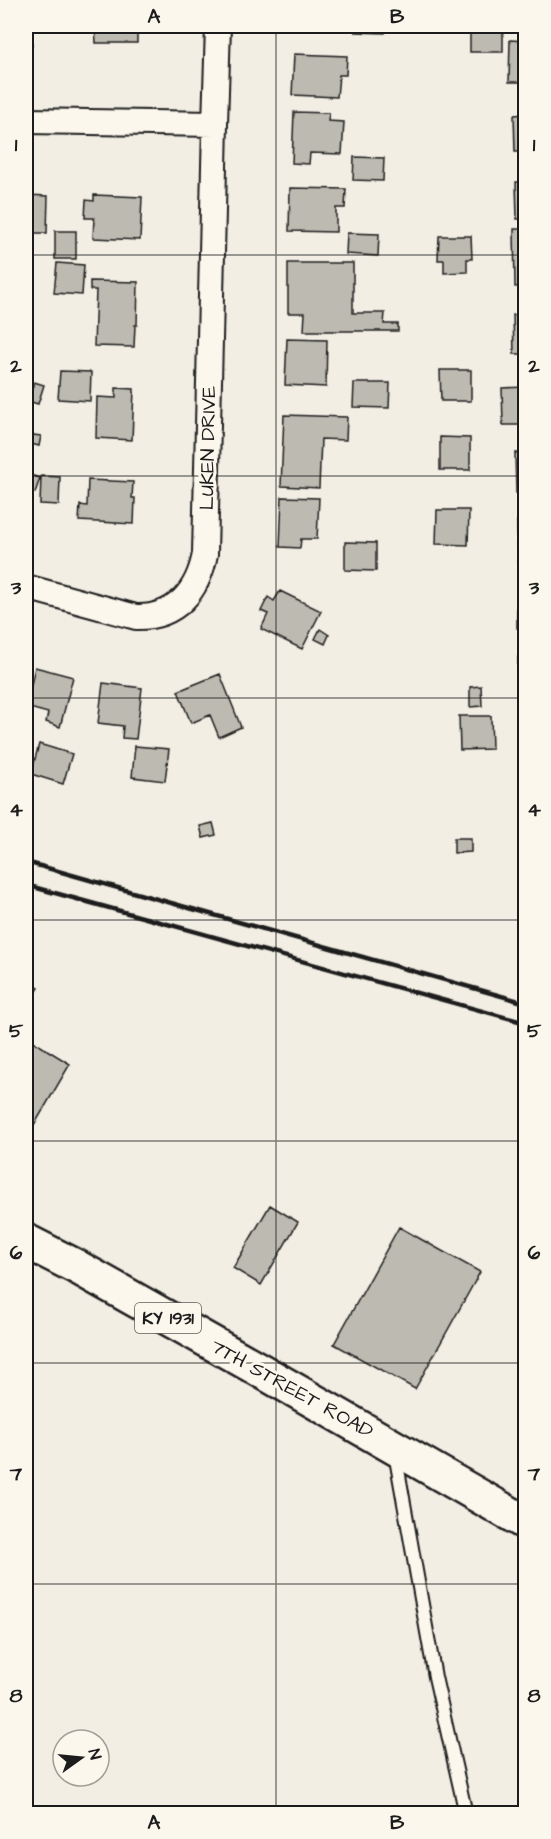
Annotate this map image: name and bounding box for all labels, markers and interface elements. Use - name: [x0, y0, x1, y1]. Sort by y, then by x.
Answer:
- text: A: [148, 3, 161, 31]
- text: B: [390, 3, 405, 31]
- text: 1: [15, 131, 18, 159]
- text: 1: [533, 131, 536, 159]
- text: 2: [9, 352, 22, 380]
- text: 2: [527, 352, 540, 380]
- street label: LUKEN DRIVE: [193, 386, 223, 510]
- text: 3: [10, 574, 22, 602]
- text: 3: [528, 574, 540, 602]
- text: 4: [9, 796, 23, 824]
- text: 4: [527, 796, 541, 824]
- text: 5: [9, 1017, 24, 1045]
- text: 5: [527, 1017, 542, 1045]
- text: 6: [10, 1239, 23, 1267]
- text: 6: [528, 1239, 541, 1267]
- road number: KY 1931: [135, 1303, 201, 1333]
- street label: 7TH STREET ROAD: [206, 1333, 378, 1445]
- text: 7: [9, 1460, 23, 1488]
- text: 7: [527, 1460, 541, 1488]
- text: 8: [10, 1682, 23, 1710]
- text: 8: [528, 1682, 541, 1710]
- north arrow: [51, 1728, 111, 1788]
- text: N: [83, 1747, 106, 1762]
- text: A: [148, 1809, 161, 1837]
- text: B: [390, 1809, 405, 1837]

